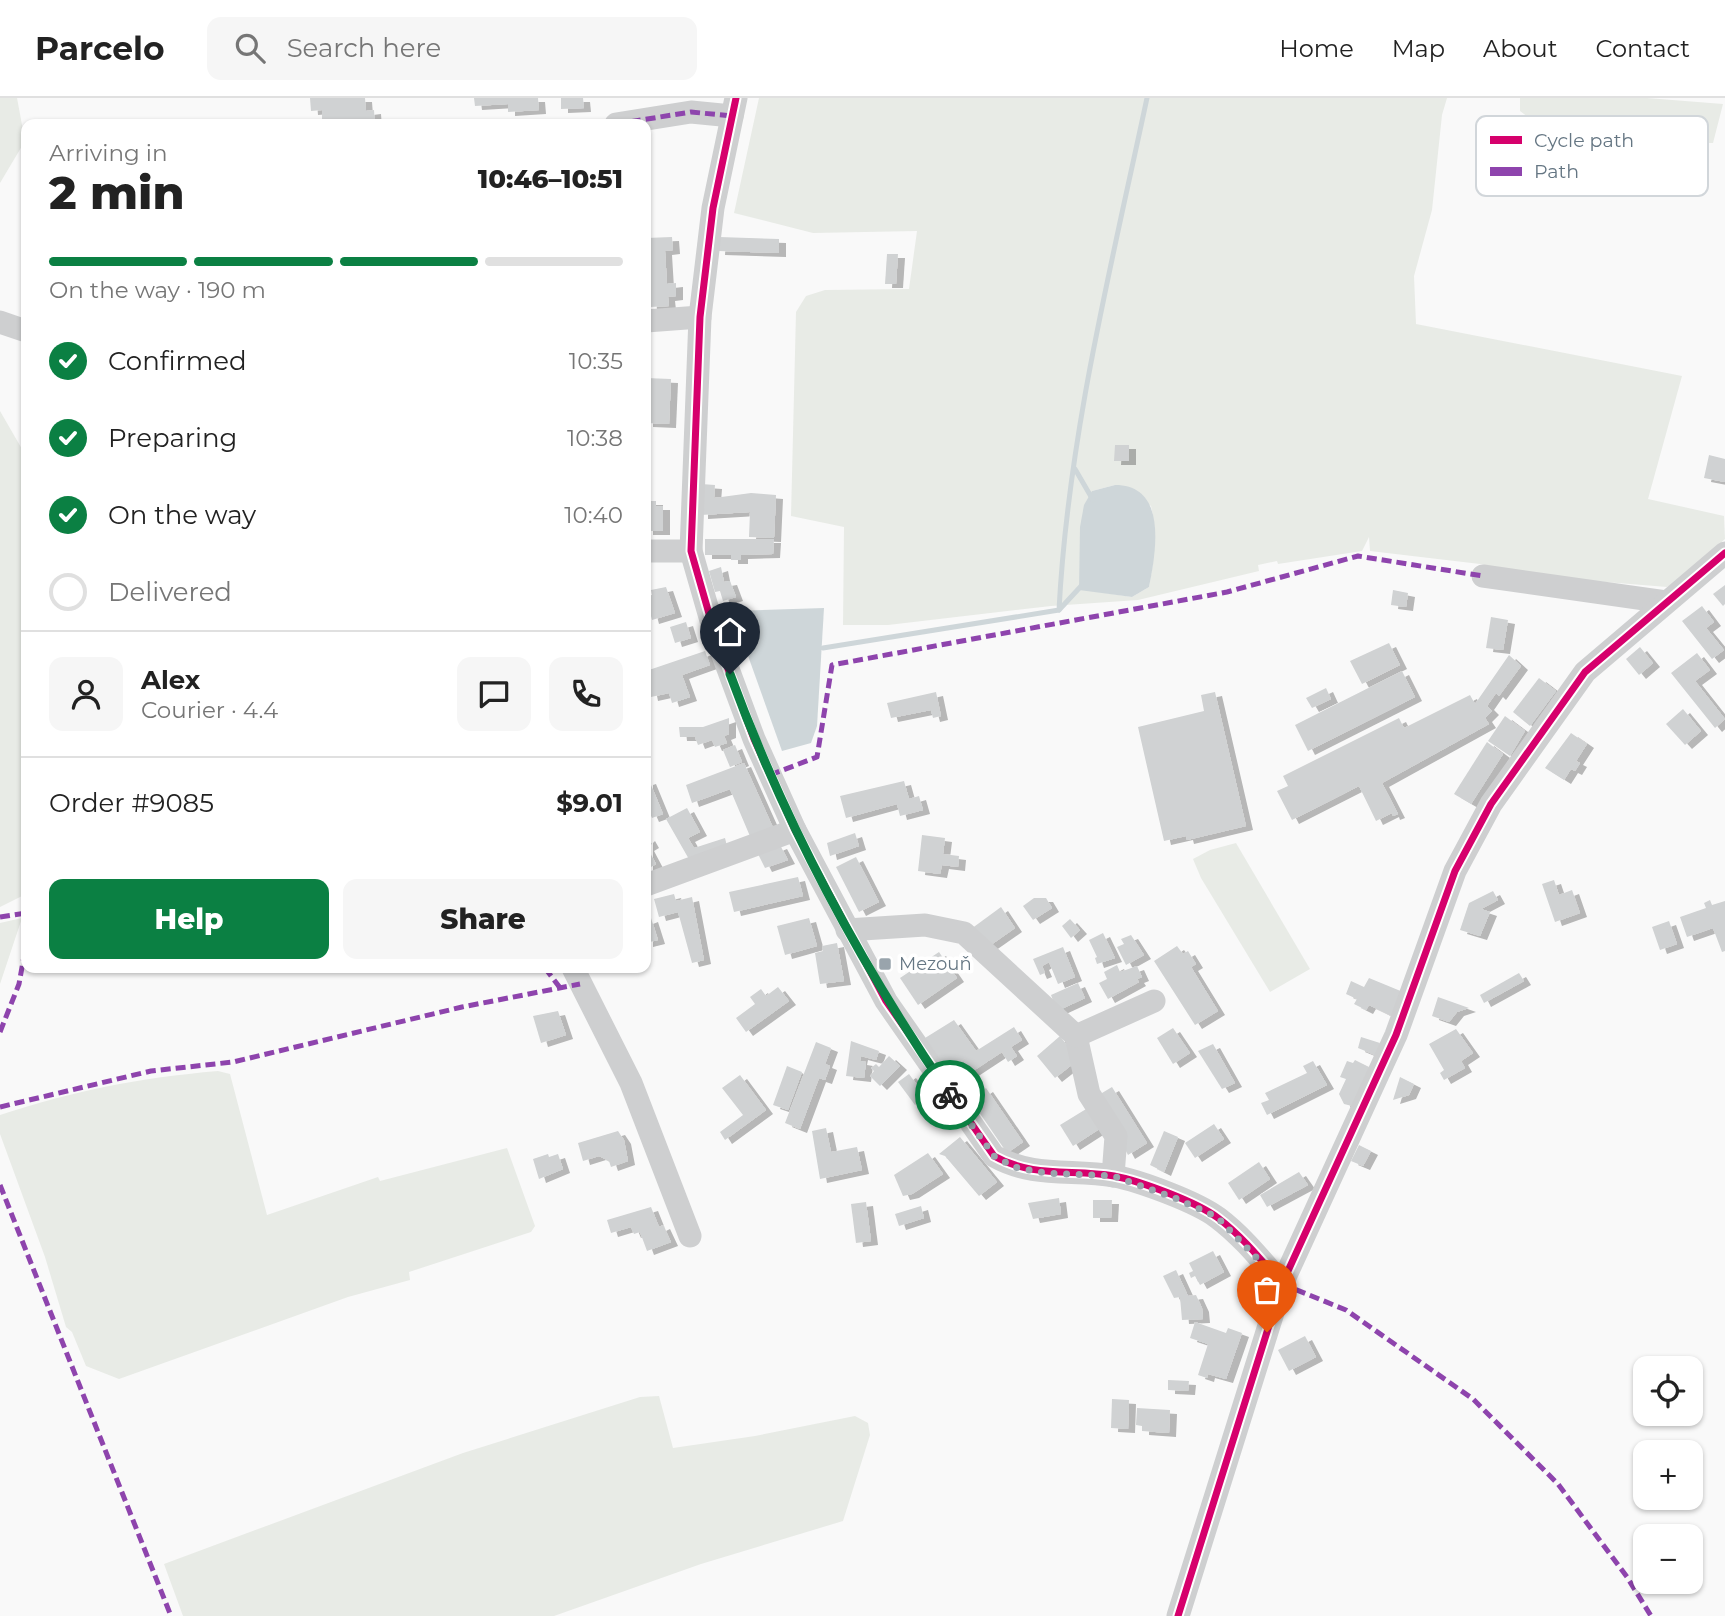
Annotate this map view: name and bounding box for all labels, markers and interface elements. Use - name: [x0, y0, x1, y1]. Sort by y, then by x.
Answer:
- search box: [207, 17, 697, 80]
- text: Parcelo: [35, 28, 165, 68]
- icon: search: [231, 29, 269, 67]
- text: Search here: [287, 32, 441, 64]
- text: Home: [1279, 34, 1354, 63]
- text: Map: [1392, 34, 1445, 63]
- text: About: [1483, 34, 1557, 63]
- text: Contact: [1595, 34, 1690, 63]
- legend: [1476, 116, 1708, 196]
- text: Cycle path: [1534, 129, 1634, 152]
- text: Arriving in: [49, 139, 168, 167]
- text: Path: [1534, 160, 1579, 183]
- text: 10:46–10:51: [478, 163, 623, 195]
- text: 2 min: [49, 164, 184, 221]
- text: On the way · 190 m: [49, 276, 266, 304]
- icon: check: [49, 342, 87, 380]
- text: Confirmed: [108, 345, 247, 377]
- text: 10:35: [569, 347, 623, 375]
- icon: check: [49, 419, 87, 457]
- text: Preparing: [108, 422, 237, 454]
- text: 10:38: [567, 424, 623, 452]
- icon: check: [49, 496, 87, 534]
- text: On the way: [108, 499, 256, 531]
- text: 10:40: [564, 501, 623, 529]
- text: Delivered: [108, 576, 232, 608]
- pin: [700, 602, 760, 674]
- icon: home: [711, 613, 749, 651]
- button: person: [49, 657, 123, 731]
- button: chat: [457, 657, 531, 731]
- button: phone: [549, 657, 623, 731]
- text: Alex: [141, 664, 200, 696]
- text: Courier · 4.4: [141, 696, 278, 724]
- text: Order #9085: [49, 787, 214, 819]
- text: $9.01: [556, 787, 623, 819]
- button: Help: [49, 879, 329, 959]
- button: Share: [343, 879, 623, 959]
- place label: Mezouň: [899, 953, 972, 975]
- marker: Mezouň: [877, 956, 893, 972]
- courier: [915, 1060, 985, 1130]
- icon: bike: [931, 1076, 969, 1114]
- pin: [1237, 1260, 1297, 1332]
- icon: bag: [1248, 1271, 1286, 1309]
- map controls: [1633, 1356, 1703, 1594]
- button: locate: [1633, 1356, 1703, 1426]
- button: +: [1633, 1440, 1703, 1510]
- button: −: [1633, 1524, 1703, 1594]

